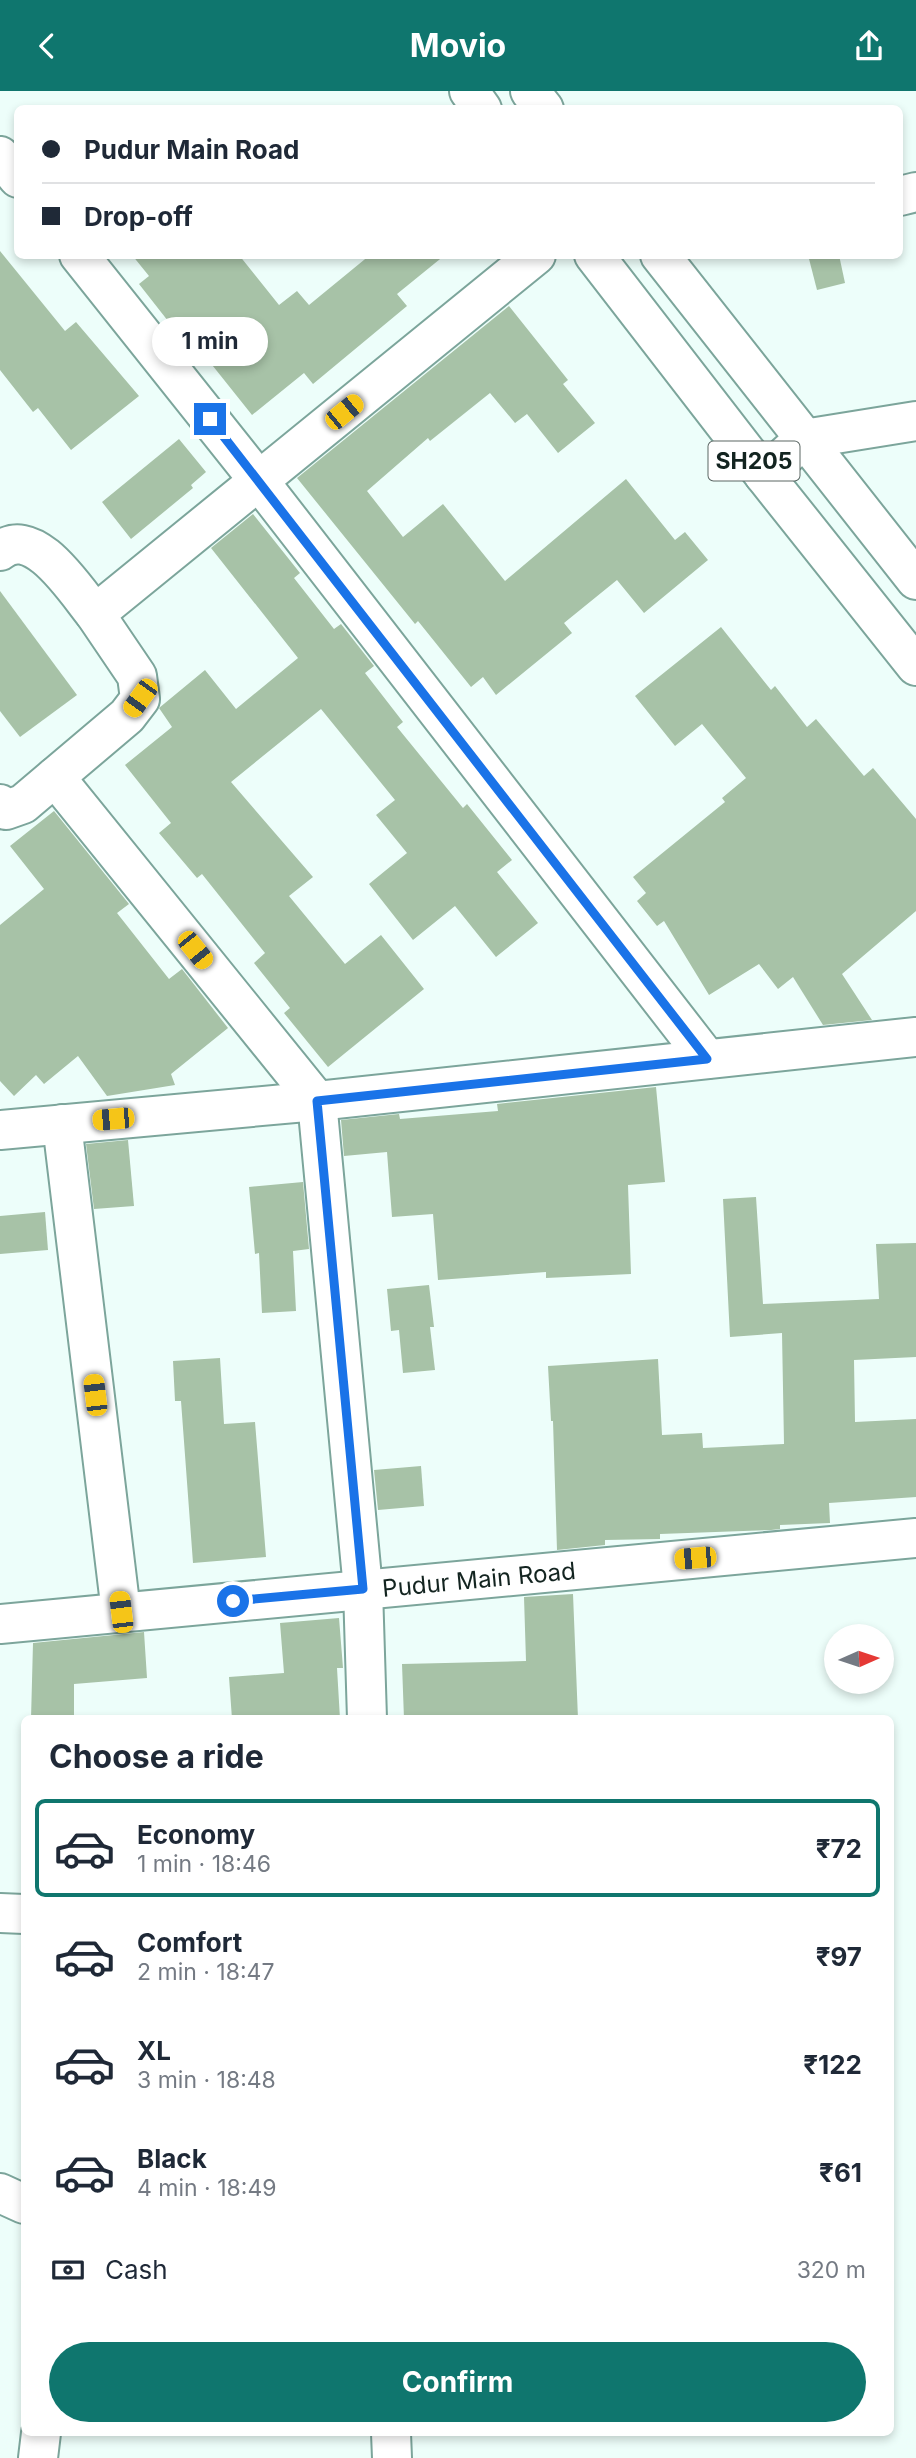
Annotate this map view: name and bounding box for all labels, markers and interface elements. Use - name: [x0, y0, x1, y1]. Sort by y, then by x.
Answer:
- text: Movio: [410, 26, 506, 65]
- icon: back: [28, 27, 66, 65]
- icon: share: [850, 27, 888, 65]
- text: Pudur Main Road: [84, 134, 300, 165]
- text: Drop-off: [84, 201, 193, 232]
- callout: 1 min: [152, 317, 268, 367]
- text: 1 min: [182, 327, 238, 355]
- car: [322, 391, 367, 433]
- route end: [194, 403, 226, 435]
- road number: SH205: [708, 441, 800, 481]
- car: [120, 675, 161, 721]
- car: [174, 927, 217, 973]
- car: [92, 1107, 135, 1131]
- car: [83, 1373, 108, 1417]
- car: [674, 1546, 717, 1570]
- street label: Pudur Main Road: [381, 1556, 577, 1603]
- route start: [217, 1585, 249, 1617]
- car: [109, 1590, 134, 1634]
- north arrow: [824, 1624, 894, 1694]
- map controls: [824, 1624, 894, 1694]
- text: Choose a ride: [49, 1737, 264, 1776]
- icon: car: [53, 1817, 116, 1880]
- text: Economy: [137, 1819, 255, 1850]
- text: ₹72: [816, 1833, 862, 1864]
- text: 1 min · 18:46: [137, 1850, 271, 1878]
- icon: car: [53, 1925, 116, 1988]
- text: Comfort: [137, 1927, 242, 1958]
- text: ₹97: [816, 1941, 862, 1972]
- text: 2 min · 18:47: [137, 1958, 274, 1986]
- icon: car: [53, 2033, 116, 2096]
- text: XL: [137, 2035, 171, 2066]
- text: ₹122: [803, 2049, 862, 2080]
- text: 3 min · 18:48: [137, 2066, 276, 2094]
- icon: car: [53, 2141, 116, 2204]
- text: Black: [137, 2143, 207, 2174]
- text: ₹61: [819, 2157, 862, 2188]
- text: 4 min · 18:49: [137, 2174, 277, 2202]
- icon: cash: [49, 2251, 87, 2289]
- text: Cash: [105, 2254, 168, 2285]
- text: 320 m: [797, 2256, 866, 2284]
- button: Confirm: [49, 2342, 866, 2422]

